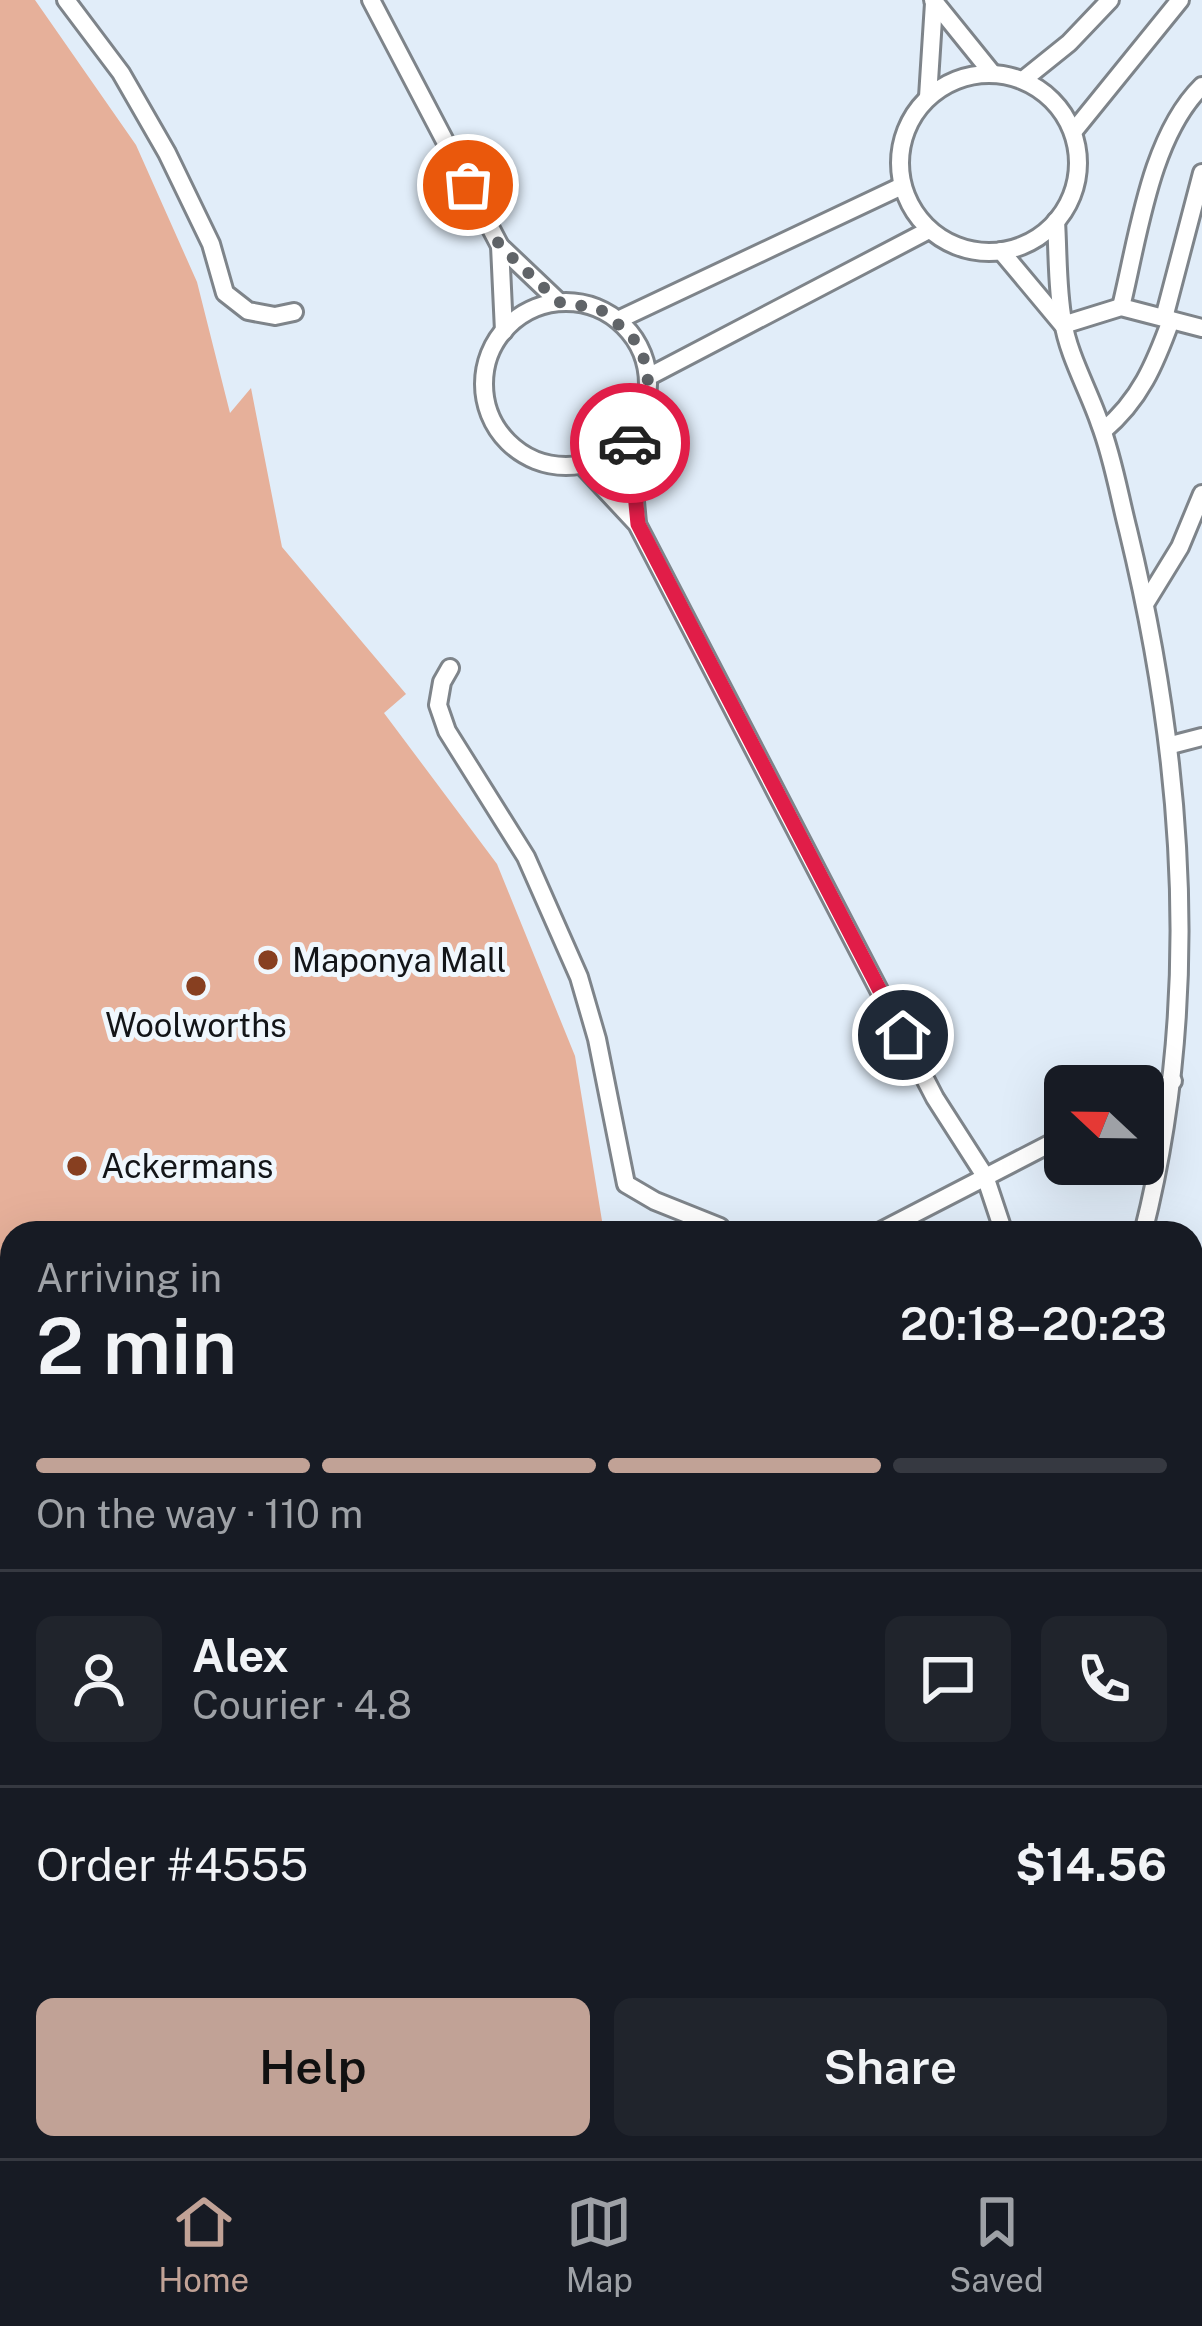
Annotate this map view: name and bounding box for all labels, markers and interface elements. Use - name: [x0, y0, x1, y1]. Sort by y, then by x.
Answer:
- pin: [417, 134, 519, 236]
- icon: bag: [435, 152, 501, 218]
- courier: [570, 383, 690, 503]
- icon: car: [597, 410, 663, 476]
- place label: Maponya Mall: [292, 941, 507, 979]
- marker: Maponya Mall: [255, 947, 281, 973]
- marker: Woolworths: [183, 973, 209, 999]
- pin: [852, 984, 954, 1086]
- icon: home: [870, 1002, 936, 1068]
- place label: Woolworths: [105, 1006, 287, 1044]
- north arrow: [1044, 1065, 1164, 1185]
- map controls: [1044, 1065, 1164, 1185]
- place label: Ackermans: [101, 1147, 273, 1185]
- marker: Ackermans: [64, 1153, 90, 1179]
- text: Arriving in: [36, 1255, 222, 1301]
- text: 20:18–20:23: [900, 1297, 1167, 1350]
- text: 2 min: [36, 1300, 237, 1392]
- text: On the way · 110 m: [36, 1491, 363, 1537]
- button: person: [36, 1616, 162, 1742]
- button: chat: [885, 1616, 1011, 1742]
- button: phone: [1041, 1616, 1167, 1742]
- text: Alex: [192, 1629, 289, 1682]
- text: Courier · 4.8: [192, 1682, 412, 1728]
- text: Order #4555: [36, 1838, 308, 1891]
- text: $14.56: [1015, 1838, 1167, 1891]
- button: Help: [36, 1998, 590, 2136]
- button: Share: [614, 1998, 1167, 2136]
- tab: Home: [158, 2189, 249, 2299]
- tab: Map: [566, 2189, 633, 2299]
- tab: Saved: [949, 2189, 1044, 2299]

